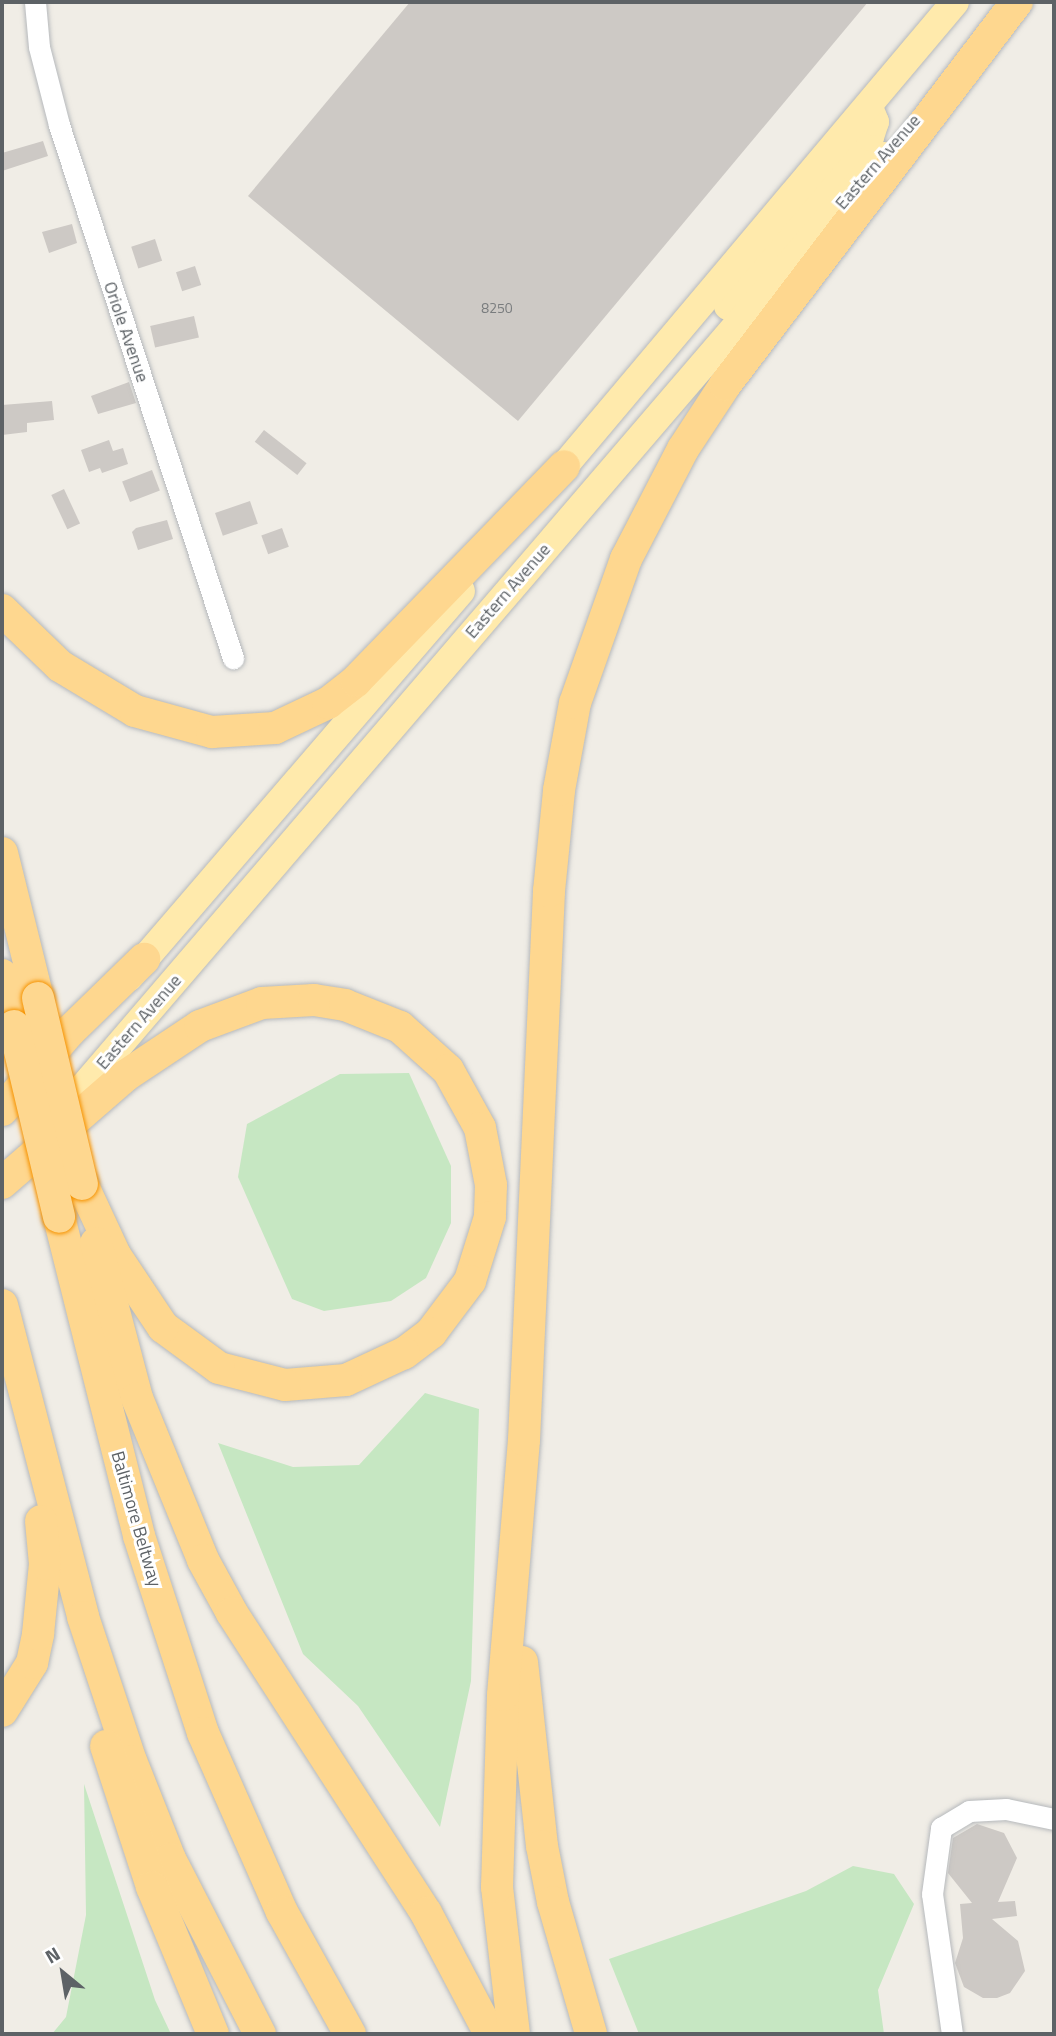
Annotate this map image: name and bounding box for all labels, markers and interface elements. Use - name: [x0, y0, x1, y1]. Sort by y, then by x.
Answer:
- street label: Eastern Avenue: [831, 110, 925, 214]
- street label: Oriole Avenue: [99, 279, 153, 385]
- house number: 8250: [481, 300, 513, 316]
- street label: Eastern Avenue: [461, 539, 555, 643]
- street label: Eastern Avenue: [92, 970, 186, 1074]
- street label: Baltimore Beltway: [106, 1449, 166, 1589]
- north arrow: [28, 1938, 98, 2008]
- text: N: [39, 1939, 65, 1970]

